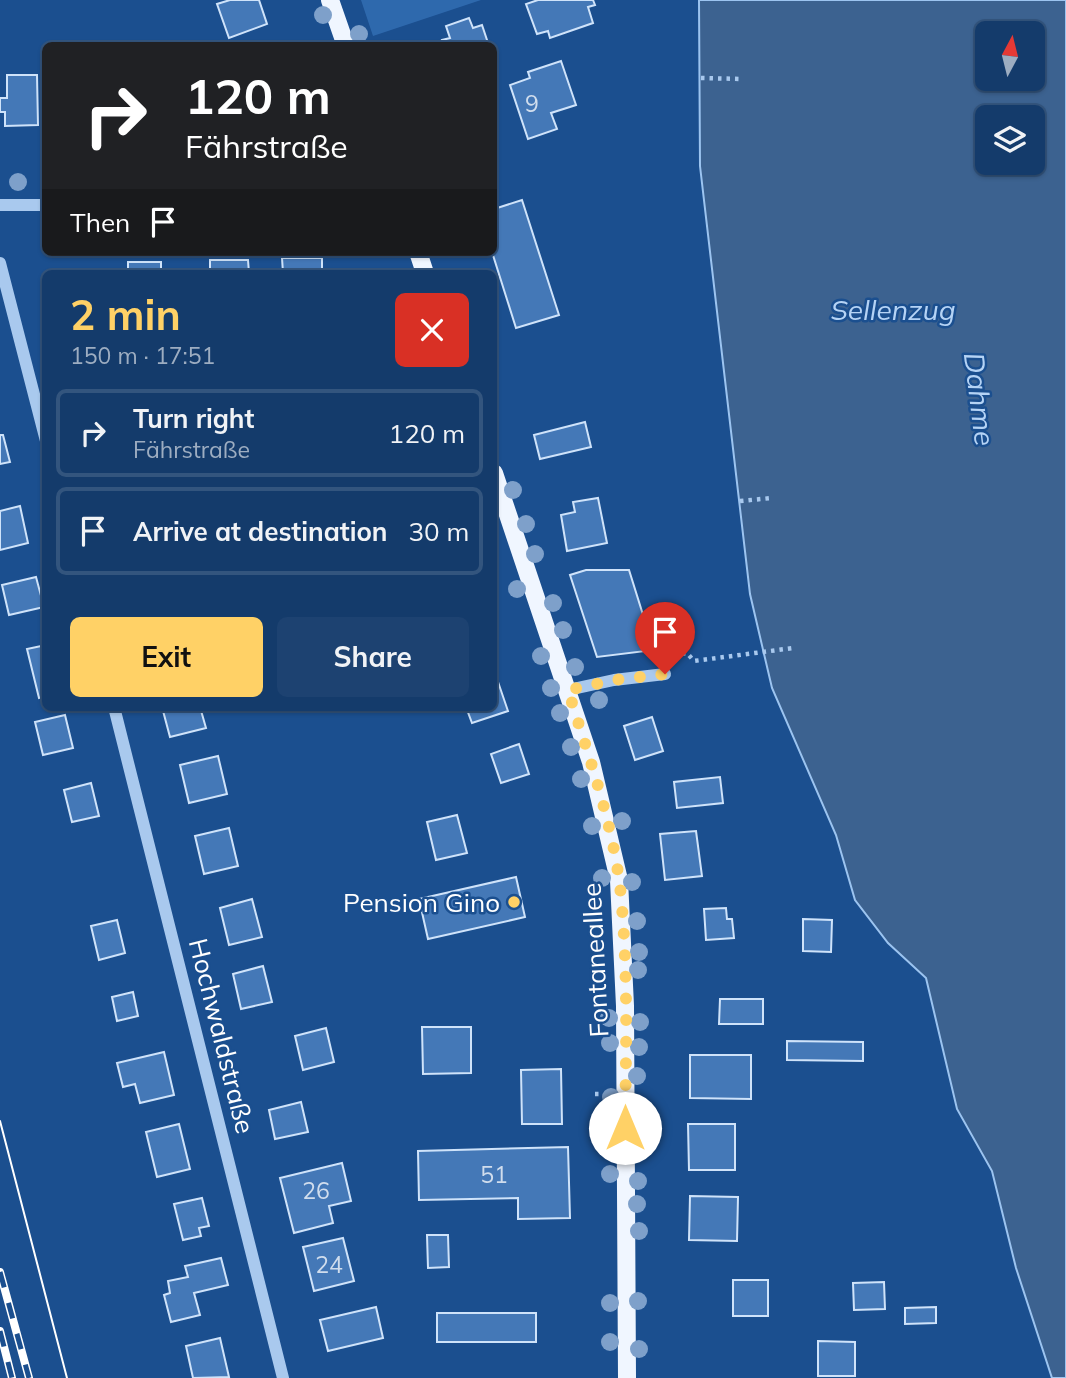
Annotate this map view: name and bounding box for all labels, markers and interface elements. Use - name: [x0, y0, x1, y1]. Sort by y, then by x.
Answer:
- north arrow: [975, 21, 1045, 91]
- map controls: [975, 21, 1045, 175]
- text: 120 m: [185, 65, 331, 126]
- icon: right: [70, 70, 161, 161]
- house number: 9: [525, 89, 539, 118]
- button: layers: [975, 105, 1045, 175]
- text: Fährstraße: [185, 126, 348, 166]
- icon: arrive: [144, 203, 182, 241]
- text: Then: [70, 206, 130, 239]
- text: 2 min: [70, 288, 181, 341]
- water label: Sellenzug: [830, 292, 956, 327]
- button: close: [395, 293, 469, 367]
- text: 150 m · 17:51: [70, 341, 215, 370]
- water label: Dahme: [957, 350, 1003, 448]
- text: Turn right: [133, 402, 254, 435]
- icon: right: [74, 414, 112, 452]
- text: 120 m: [389, 417, 465, 450]
- text: Fährstraße: [133, 435, 250, 464]
- icon: arrive: [74, 512, 112, 550]
- text: Arrive at destination: [133, 515, 388, 548]
- text: 30 m: [409, 515, 469, 548]
- pin: [635, 602, 695, 674]
- icon: arrive: [646, 613, 684, 651]
- button: Exit: [70, 617, 263, 697]
- button: Share: [277, 617, 469, 697]
- street label: Fontaneallee: [574, 882, 616, 1038]
- place label: Pension Gino: [343, 886, 500, 919]
- marker: Pension Gino: [506, 894, 522, 910]
- street label: Hochwaldstraße: [182, 935, 262, 1137]
- position arrow: [588, 1091, 662, 1165]
- house number: 51: [480, 1160, 508, 1189]
- house number: 26: [302, 1176, 330, 1205]
- house number: 24: [315, 1250, 343, 1279]

